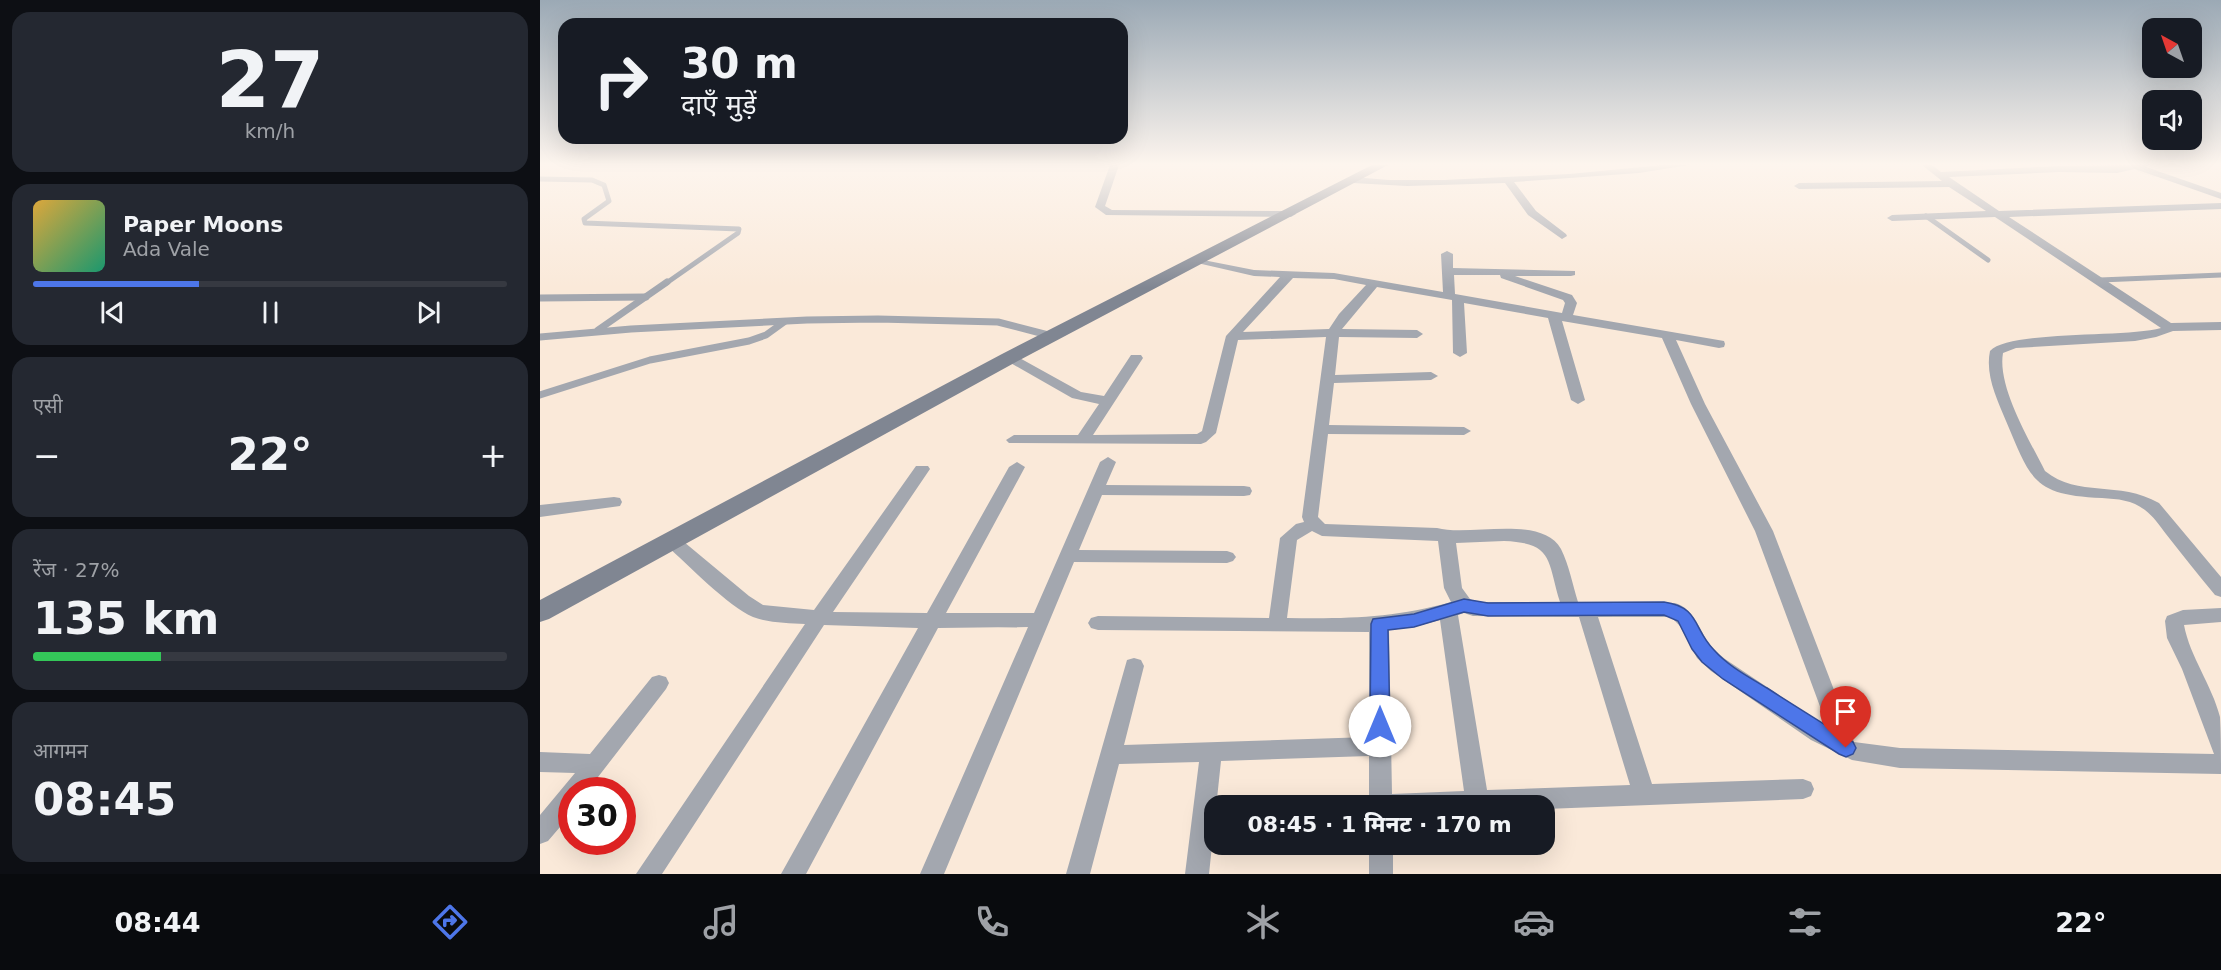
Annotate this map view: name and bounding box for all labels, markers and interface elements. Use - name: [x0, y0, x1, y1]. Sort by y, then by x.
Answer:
- north arrow: [2142, 18, 2202, 78]
- map controls: [2142, 18, 2202, 150]
- text: 27: [216, 35, 324, 125]
- text: 30 m: [681, 39, 798, 88]
- icon: right: [582, 42, 660, 120]
- text: दाएँ मुड़ें: [681, 89, 756, 120]
- button: sound: [2142, 90, 2202, 150]
- text: km/h: [245, 119, 295, 143]
- text: Paper Moons: [123, 212, 283, 237]
- text: Ada Vale: [123, 237, 210, 261]
- icon: previous: [96, 296, 129, 329]
- icon: pause: [254, 296, 287, 329]
- icon: next: [412, 296, 445, 329]
- text: एसी: [33, 394, 63, 418]
- text: 22°: [227, 428, 313, 481]
- text: −: [33, 436, 61, 475]
- text: +: [479, 436, 507, 475]
- text: रेंज · 27%: [33, 558, 120, 582]
- text: 135 km: [33, 592, 219, 645]
- pin: [1820, 686, 1871, 748]
- position arrow: [1348, 694, 1412, 758]
- icon: arrive: [1829, 695, 1862, 728]
- text: आगमन: [33, 739, 88, 763]
- text: 08:45: [33, 773, 176, 826]
- speed limit sign: 30: [558, 777, 636, 855]
- text: 08:45 · 1 मिनट · 170 m: [1247, 812, 1512, 837]
- icon: directions: [429, 901, 471, 943]
- icon: music: [700, 901, 742, 943]
- icon: phone: [971, 901, 1013, 943]
- icon: climate: [1242, 901, 1284, 943]
- icon: car: [1513, 901, 1555, 943]
- icon: filters: [1784, 901, 1826, 943]
- text: 08:44: [114, 907, 200, 938]
- text: 22°: [2055, 907, 2106, 938]

